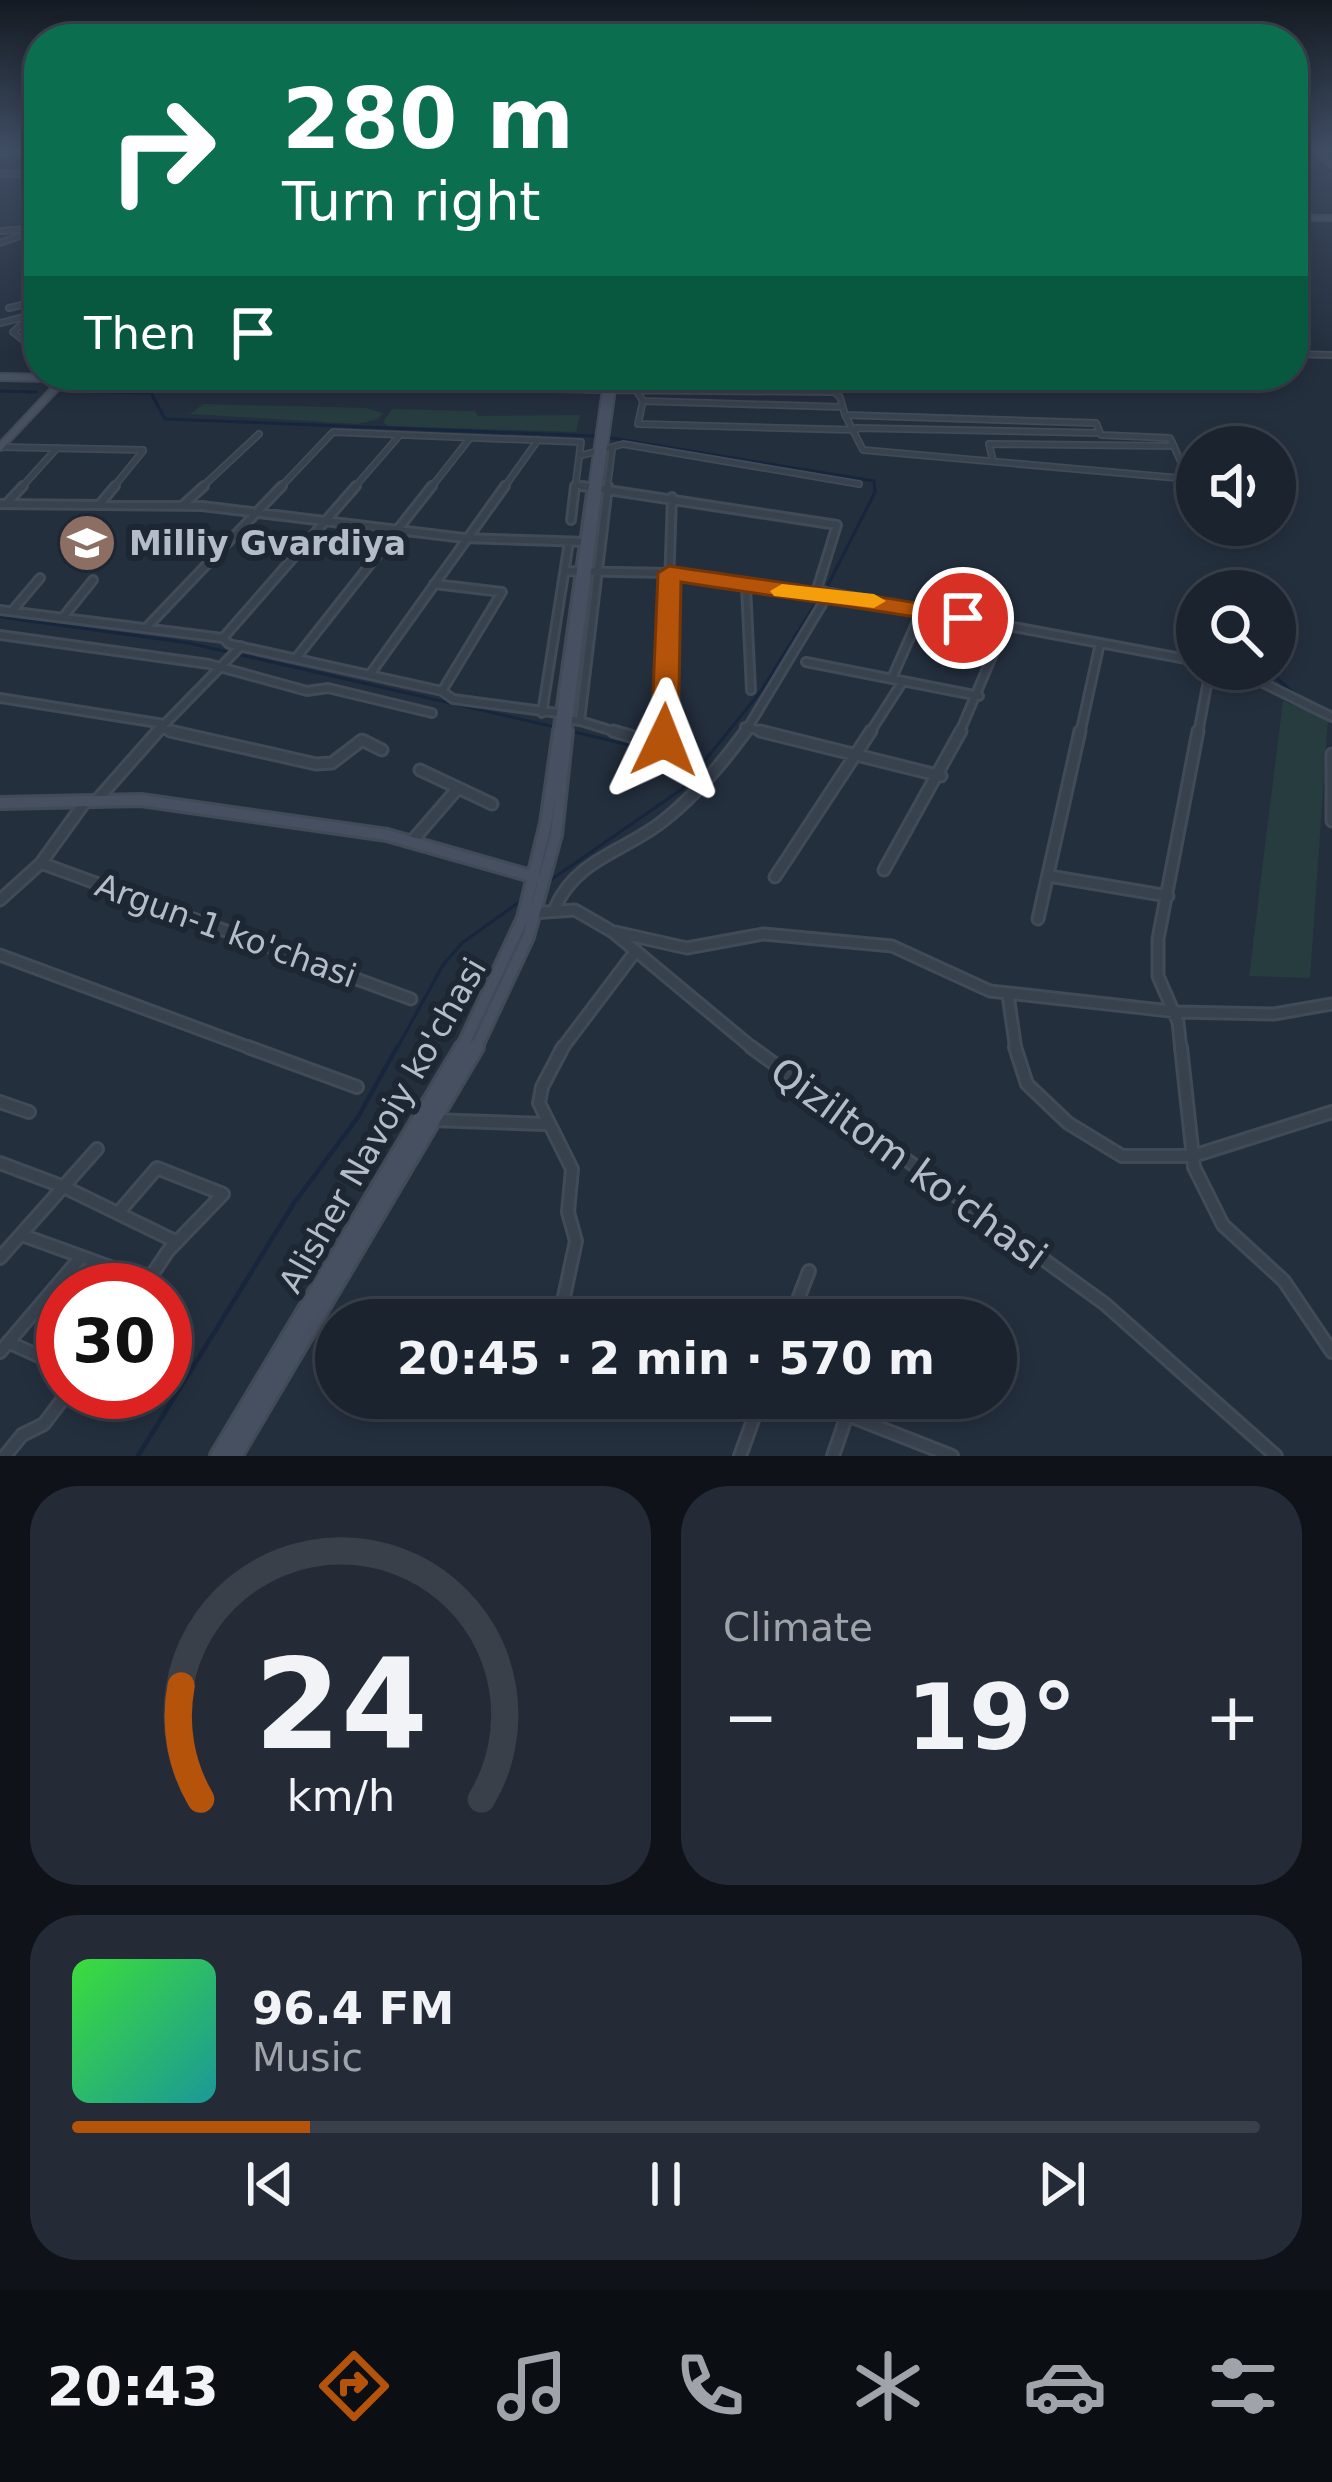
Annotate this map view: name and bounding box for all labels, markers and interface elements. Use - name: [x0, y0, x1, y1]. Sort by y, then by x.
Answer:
- text: 280 m: [282, 70, 574, 168]
- icon: right: [84, 72, 240, 228]
- text: Turn right: [282, 170, 541, 233]
- icon: arrive: [220, 300, 286, 366]
- text: Then: [84, 307, 196, 360]
- map controls: [1176, 426, 1296, 690]
- button: sound: [1176, 426, 1296, 546]
- school or university icon: Milliy Gvardiya: [56, 512, 118, 574]
- place label: Milliy Gvardiya: [129, 524, 406, 563]
- pin: [912, 567, 1014, 669]
- button: search: [1176, 570, 1296, 690]
- icon: arrive: [930, 585, 996, 651]
- position arrow: [601, 677, 727, 803]
- street label: Argun-1 ko'chasi: [90, 865, 362, 996]
- street label: Alisher Navoiy ko'chasi: [271, 951, 494, 1300]
- street label: Qiziltom ko'chasi: [762, 1048, 1056, 1279]
- speed limit sign: 30: [36, 1263, 192, 1419]
- text: 20:45 · 2 min · 570 m: [397, 1332, 935, 1385]
- text: Climate: [723, 1605, 873, 1650]
- text: 24: [254, 1632, 427, 1777]
- text: 19°: [906, 1665, 1077, 1770]
- text: −: [723, 1679, 778, 1756]
- text: +: [1205, 1679, 1260, 1756]
- text: km/h: [286, 1770, 395, 1820]
- text: 96.4 FM: [252, 1982, 454, 2035]
- text: Music: [252, 2035, 363, 2080]
- icon: previous: [237, 2151, 303, 2217]
- icon: pause: [633, 2151, 699, 2217]
- icon: next: [1029, 2151, 1095, 2217]
- icon: directions: [312, 2344, 396, 2428]
- icon: music: [490, 2344, 574, 2428]
- icon: phone: [668, 2344, 752, 2428]
- icon: climate: [846, 2344, 930, 2428]
- icon: car: [1023, 2344, 1107, 2428]
- icon: filters: [1201, 2344, 1285, 2428]
- text: 20:43: [47, 2355, 219, 2418]

